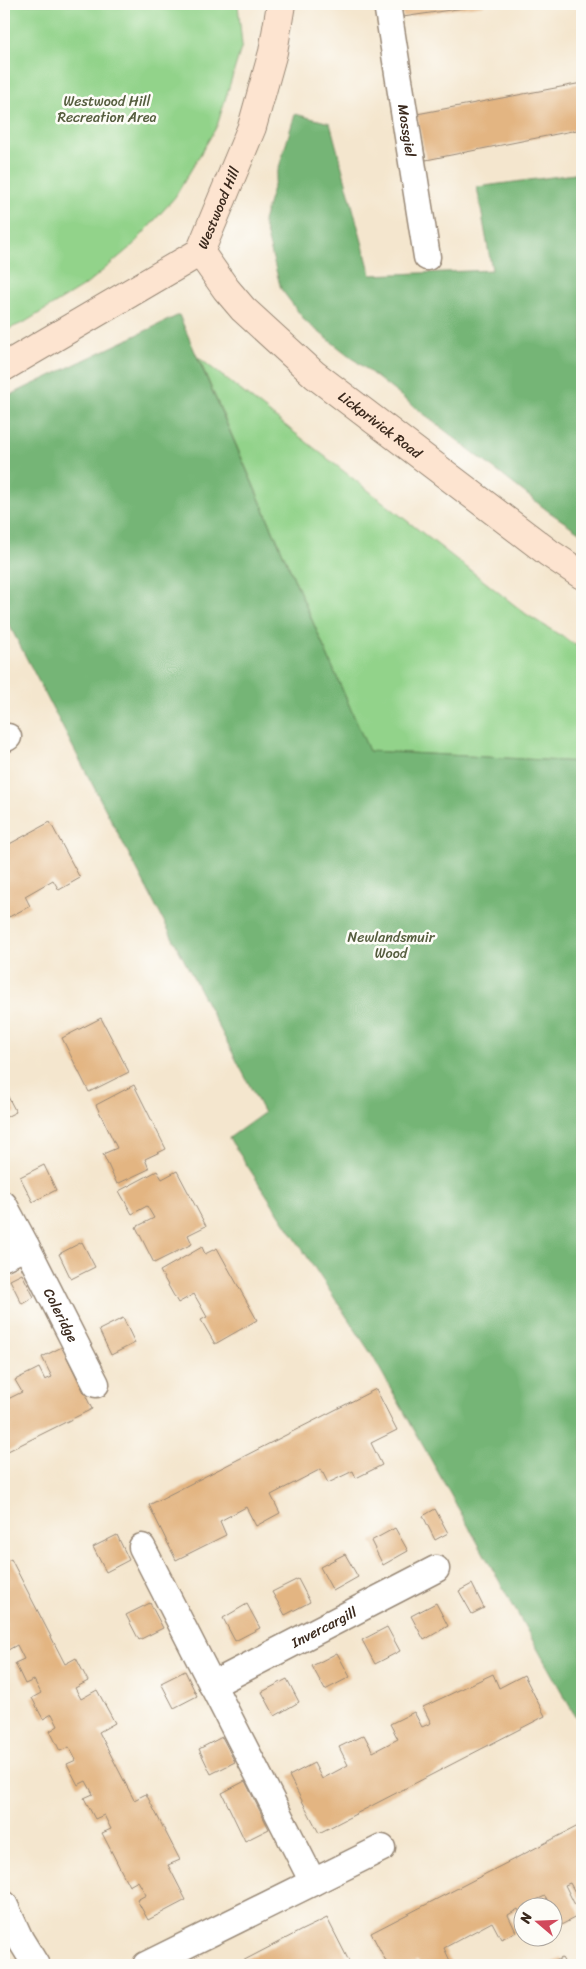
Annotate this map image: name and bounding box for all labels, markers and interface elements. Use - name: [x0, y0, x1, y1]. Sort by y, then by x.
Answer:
- park label: Westwood Hill Recreation Area: [57, 89, 157, 130]
- street label: Mossgiel: [390, 102, 424, 160]
- street label: Westwood Hill: [190, 162, 247, 253]
- street label: Lickprivick Road: [333, 384, 429, 466]
- park label: Newlandsmuir Wood: [348, 925, 436, 966]
- street label: Coleridge: [37, 1283, 85, 1347]
- street label: Invercargill: [286, 1599, 362, 1655]
- north arrow: [514, 1896, 564, 1946]
- text: N: [512, 1909, 540, 1928]

